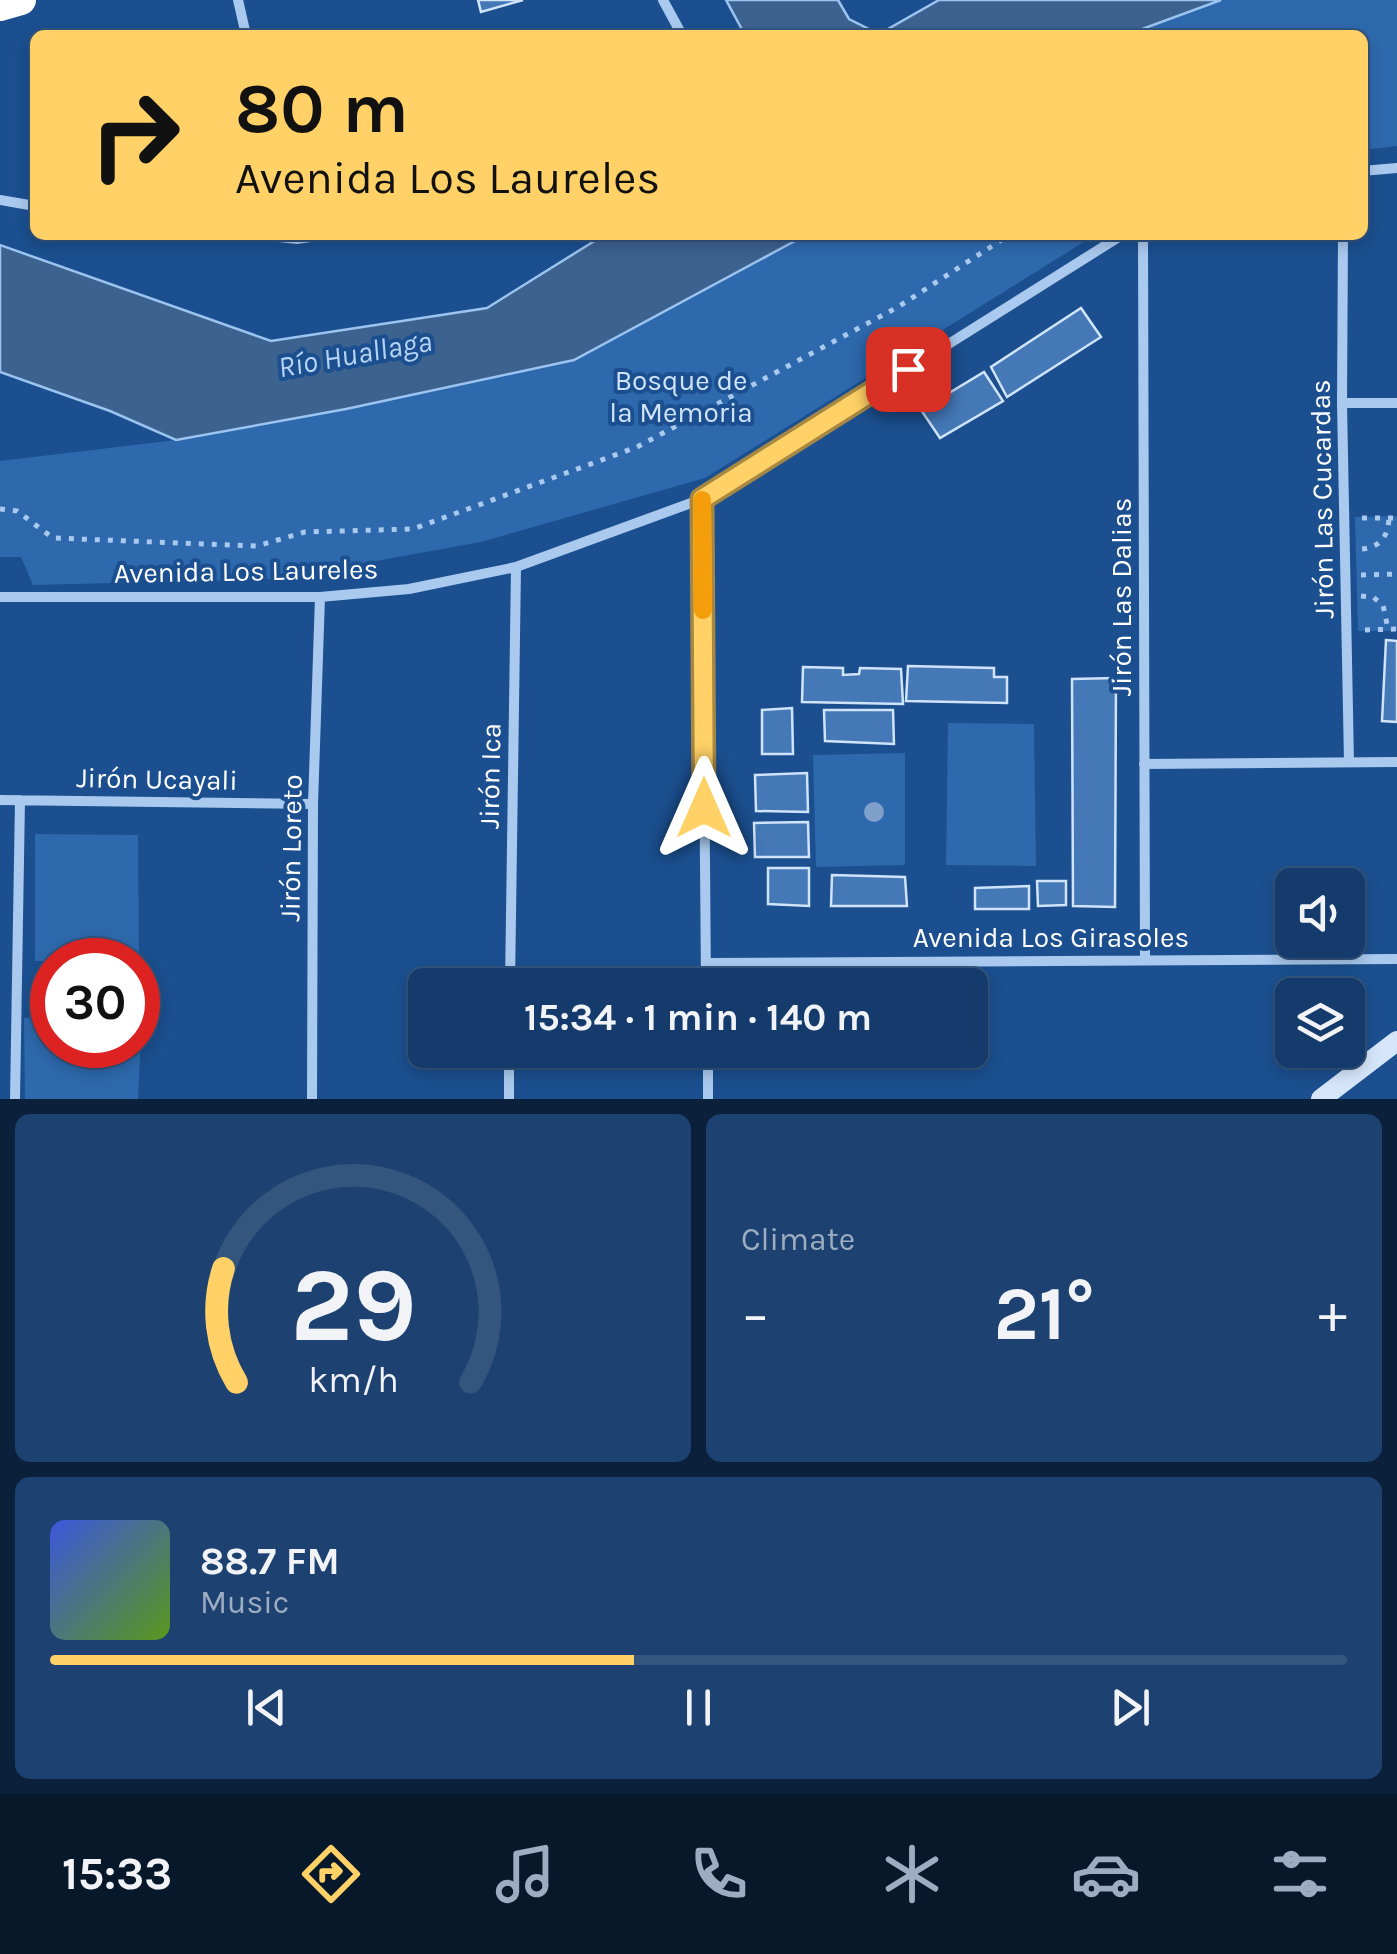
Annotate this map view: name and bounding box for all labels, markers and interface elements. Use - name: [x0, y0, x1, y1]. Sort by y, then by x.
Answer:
- text: 80 m: [235, 68, 409, 150]
- icon: right: [70, 70, 200, 200]
- text: Avenida Los Laureles: [235, 152, 660, 204]
- water label: Río Huallaga: [275, 323, 435, 385]
- pin: [866, 327, 951, 412]
- icon: arrive: [881, 342, 936, 397]
- park label: Bosque de la Memoria: [609, 364, 753, 429]
- street label: Jirón Las Cucardas: [1303, 379, 1341, 619]
- street label: Jirón Las Dalias: [1105, 498, 1138, 696]
- street label: Avenida Los Laureles: [113, 552, 379, 590]
- street label: Jirón Ica: [473, 723, 507, 829]
- position arrow: [652, 756, 756, 860]
- street label: Jirón Ucayali: [76, 761, 238, 797]
- street label: Jirón Loreto: [273, 774, 309, 922]
- map controls: [1275, 868, 1365, 1068]
- button: sound: [1275, 868, 1365, 958]
- street label: Avenida Los Girasoles: [913, 921, 1189, 954]
- speed limit sign: 30: [30, 938, 160, 1068]
- button: layers: [1275, 978, 1365, 1068]
- text: 15:34 · 1 min · 140 m: [524, 995, 872, 1040]
- text: Climate: [741, 1221, 855, 1258]
- text: 29: [290, 1245, 416, 1366]
- text: 21°: [993, 1270, 1095, 1358]
- text: −: [741, 1282, 770, 1346]
- text: +: [1318, 1282, 1347, 1346]
- text: km/h: [308, 1359, 398, 1401]
- text: 88.7 FM: [200, 1539, 340, 1584]
- text: Music: [200, 1584, 289, 1621]
- icon: previous: [239, 1680, 294, 1735]
- icon: pause: [671, 1680, 726, 1735]
- icon: next: [1103, 1680, 1158, 1735]
- icon: directions: [296, 1839, 366, 1909]
- icon: music: [490, 1839, 560, 1909]
- icon: phone: [684, 1839, 754, 1909]
- icon: climate: [877, 1839, 947, 1909]
- icon: car: [1071, 1839, 1141, 1909]
- icon: filters: [1265, 1839, 1335, 1909]
- text: 15:33: [62, 1848, 172, 1900]

